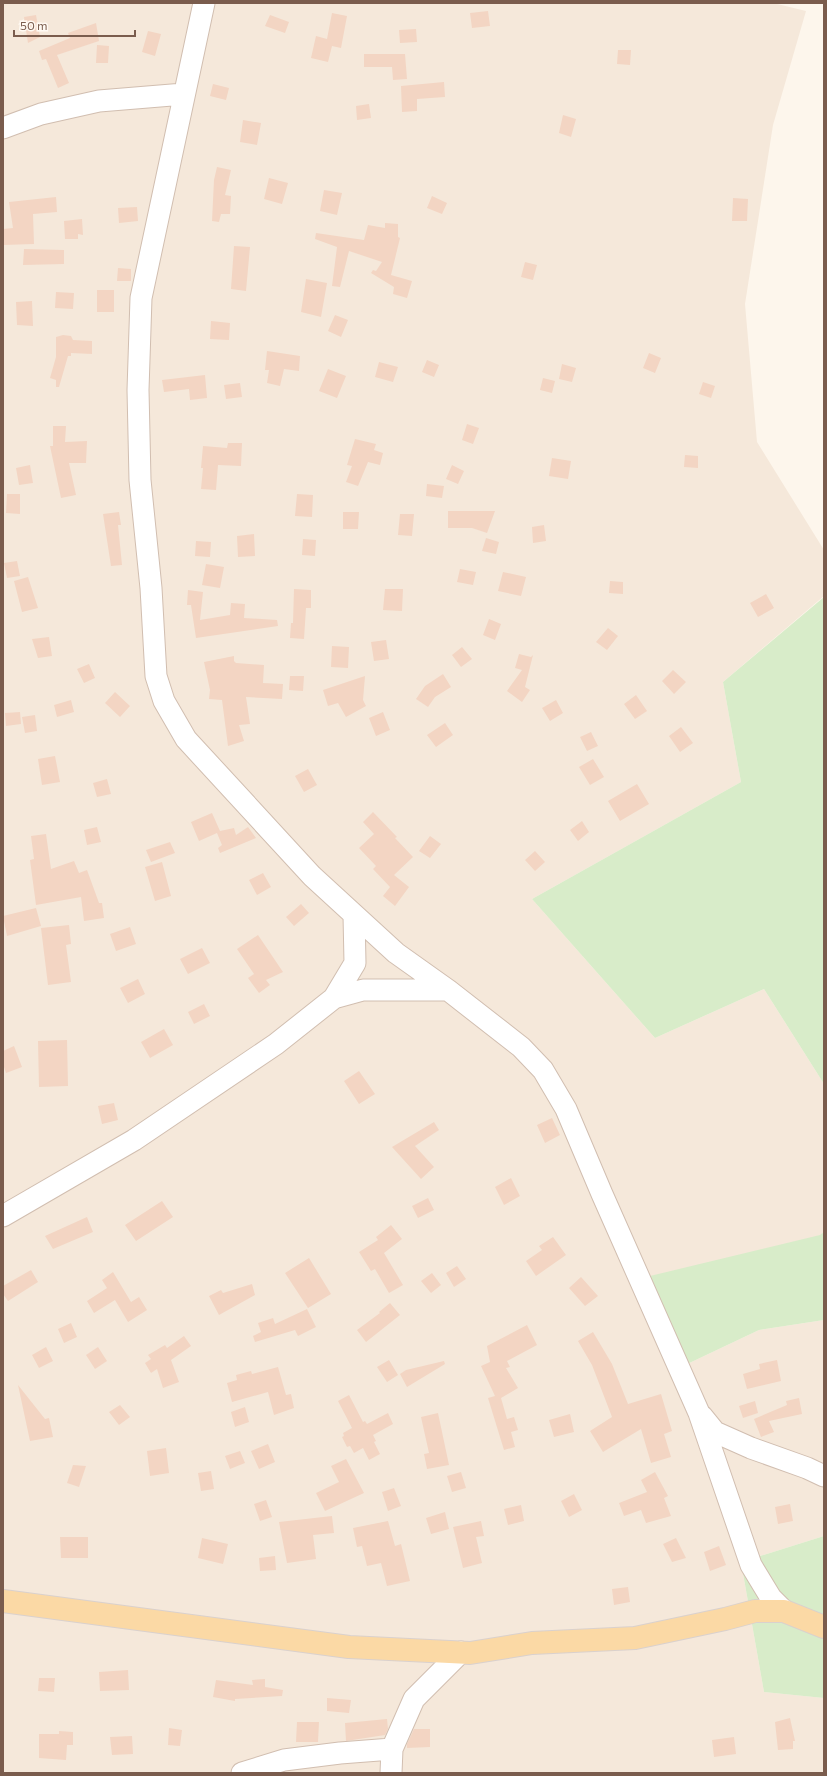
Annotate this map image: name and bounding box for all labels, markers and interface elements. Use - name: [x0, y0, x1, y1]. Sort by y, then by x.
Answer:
- scale bar: [14, 12, 135, 38]
- text: 50 m: [20, 18, 48, 32]

